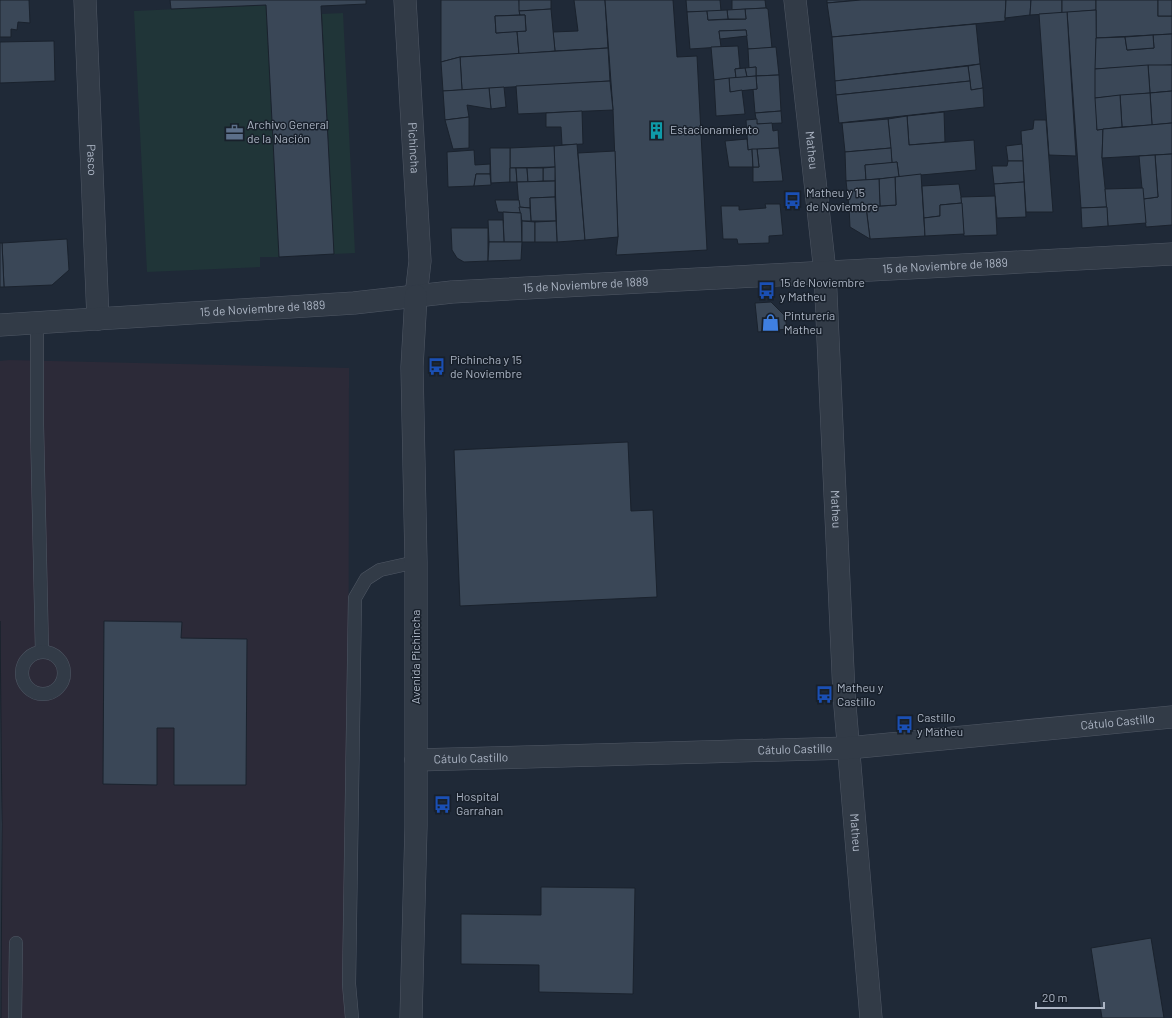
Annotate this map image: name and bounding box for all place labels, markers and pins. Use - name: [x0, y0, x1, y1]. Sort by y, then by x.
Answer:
- place label: Archivo General de la Nación: [247, 117, 329, 145]
- building icon: Estacionamiento: [647, 120, 667, 140]
- office icon: Archivo General de la Nación: [224, 122, 244, 142]
- place label: Estacionamiento: [670, 122, 759, 136]
- place label: Matheu y 15 de Noviembre: [806, 185, 878, 213]
- bus stop icon: Matheu y 15 de Noviembre: [783, 190, 803, 210]
- place label: 15 de Noviembre y Matheu: [780, 275, 865, 303]
- bus stop icon: 15 de Noviembre y Matheu: [757, 280, 777, 300]
- place label: Pinturería Matheu: [784, 308, 835, 336]
- shop icon: Pinturería Matheu: [761, 313, 781, 333]
- place label: Pichincha y 15 de Noviembre: [450, 352, 522, 380]
- bus stop icon: Pichincha y 15 de Noviembre: [427, 357, 447, 377]
- place label: Matheu y Castillo: [837, 680, 884, 708]
- bus stop icon: Matheu y Castillo: [814, 685, 834, 705]
- place label: Castillo y Matheu: [917, 710, 963, 738]
- bus stop icon: Castillo y Matheu: [894, 715, 914, 735]
- place label: Hospital Garrahan: [456, 789, 503, 817]
- bus stop icon: Hospital Garrahan: [433, 794, 453, 814]

